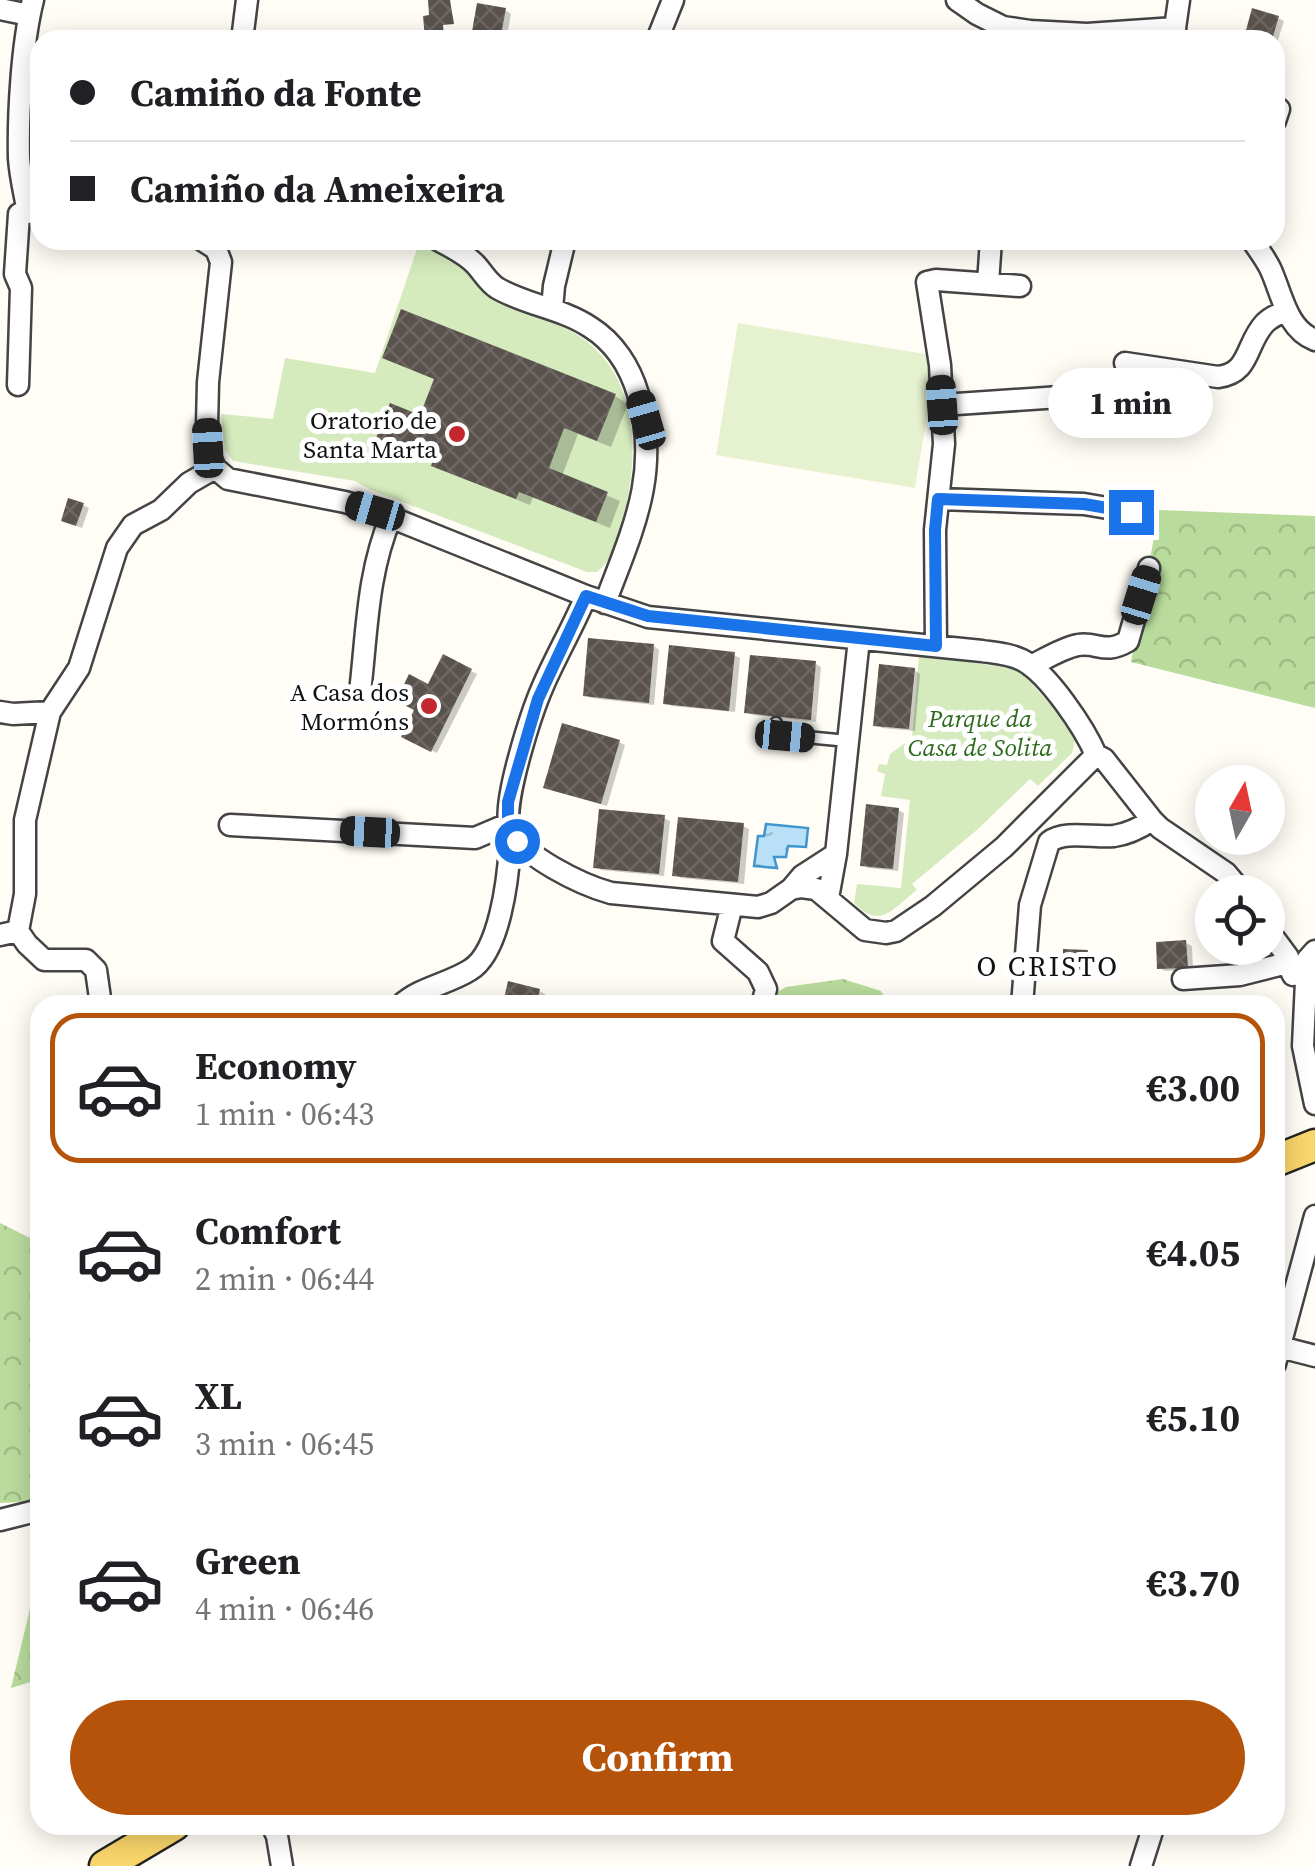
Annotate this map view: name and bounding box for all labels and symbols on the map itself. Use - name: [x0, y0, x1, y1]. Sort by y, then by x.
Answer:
- callout: 1 min: [1048, 367, 1214, 437]
- car: [925, 374, 959, 436]
- car: [623, 387, 669, 453]
- place label: Oratorio de Santa Marta: [303, 403, 437, 466]
- car: [191, 417, 225, 479]
- marker: Oratorio de Santa Marta: [446, 423, 468, 445]
- car: [342, 488, 408, 534]
- route end: [1109, 490, 1154, 535]
- car: [1118, 562, 1164, 628]
- place label: A Casa dos Mormóns: [290, 675, 409, 738]
- marker: A Casa dos Mormóns: [418, 695, 440, 717]
- park label: Parque da Casa de Solita: [908, 701, 1052, 764]
- car: [754, 718, 816, 754]
- north arrow: [1195, 765, 1285, 855]
- car: [339, 815, 401, 849]
- route start: [495, 819, 540, 864]
- district label: O CRISTO: [976, 947, 1120, 985]

